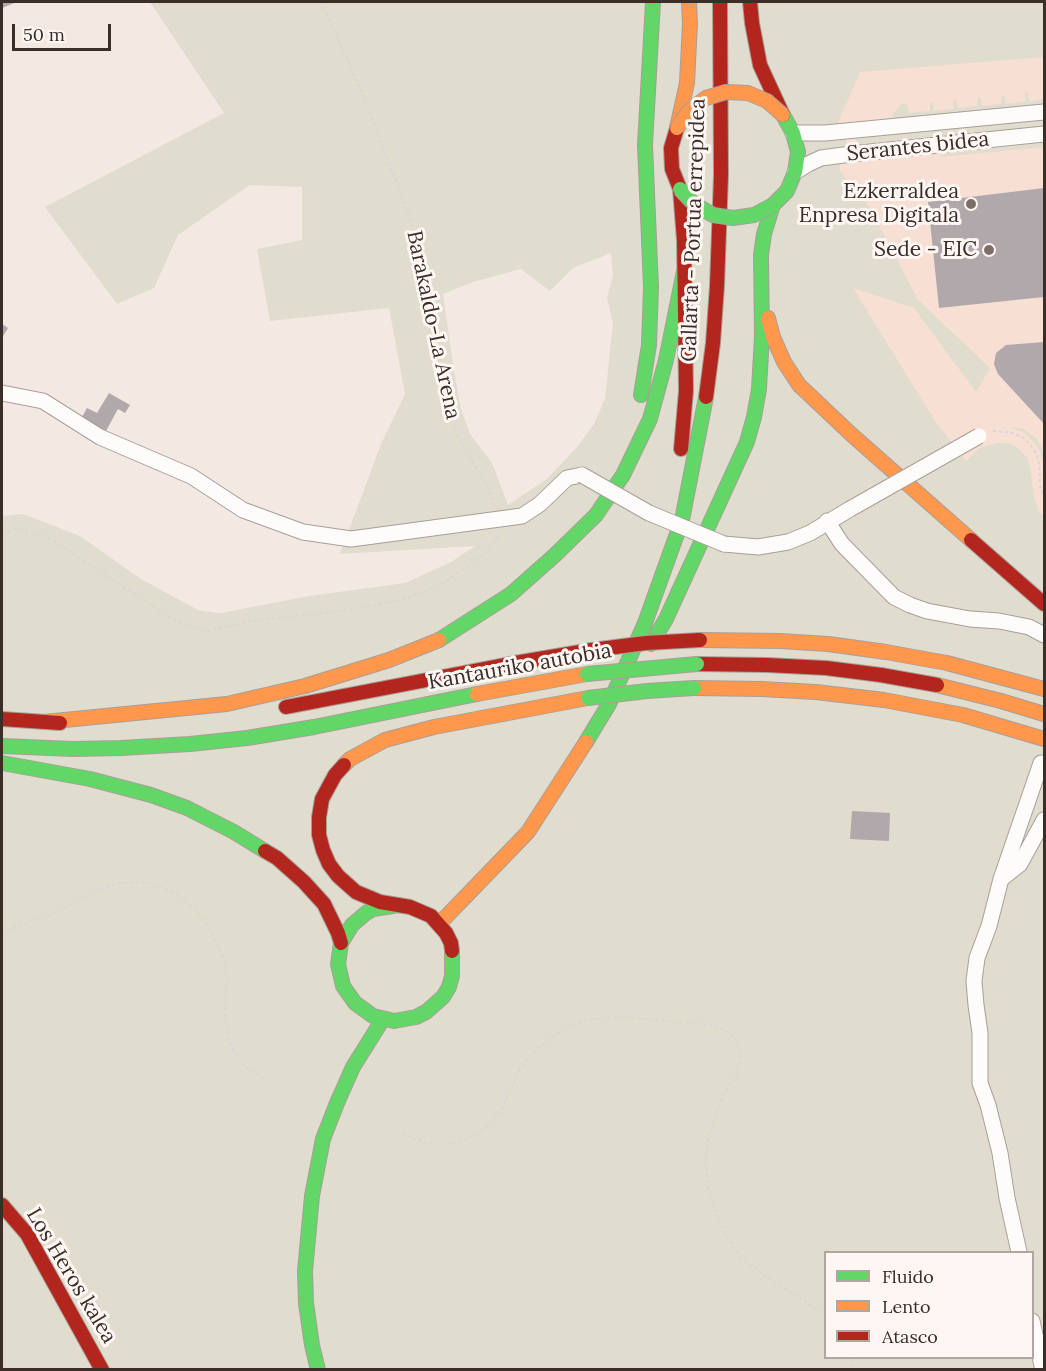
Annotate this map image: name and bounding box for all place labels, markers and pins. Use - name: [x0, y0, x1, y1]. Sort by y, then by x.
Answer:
- place label: Ezkerraldea Enpresa Digitala: [799, 179, 959, 229]
- marker: Ezkerraldea Enpresa Digitala: [964, 197, 978, 211]
- place label: Sede - EIC: [874, 237, 977, 263]
- marker: Sede - EIC: [982, 243, 996, 257]

